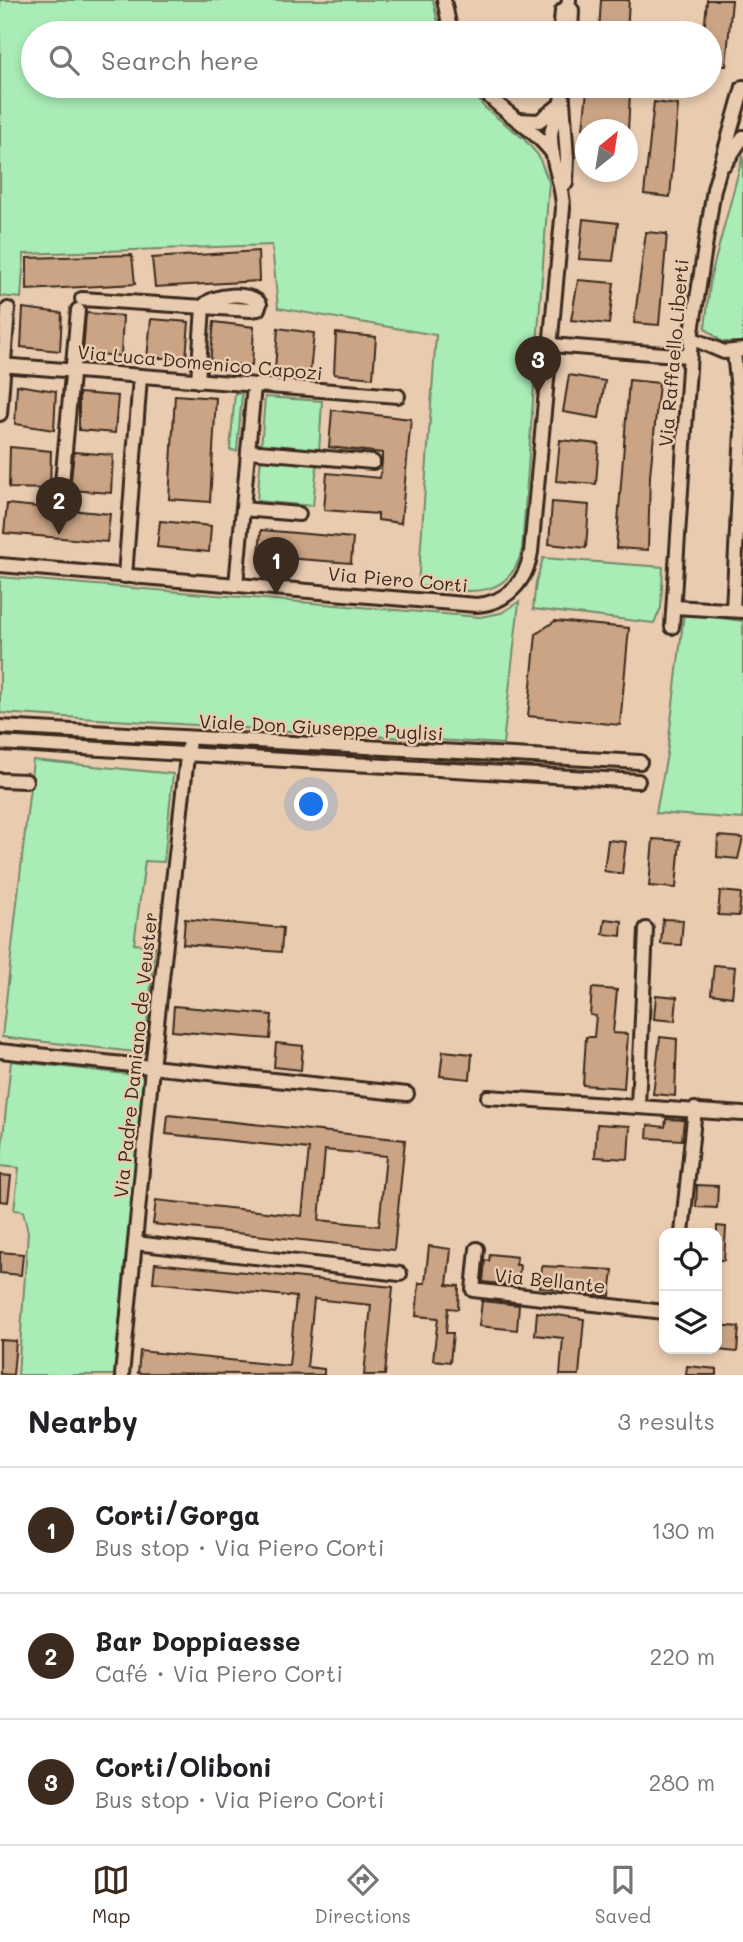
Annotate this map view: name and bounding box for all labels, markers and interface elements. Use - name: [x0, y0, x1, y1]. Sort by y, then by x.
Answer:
- search box: [21, 21, 722, 98]
- icon: search: [45, 41, 83, 79]
- text: Search here: [101, 43, 259, 77]
- north arrow: [575, 119, 638, 182]
- street label: Via Raffaello Liberti: [652, 258, 694, 448]
- pin: 3: [515, 336, 561, 394]
- street label: Via Luca Domenico Capozi: [76, 339, 324, 385]
- pin: 2: [36, 477, 82, 535]
- pin: 1: [253, 537, 299, 595]
- street label: Via Piero Corti: [327, 560, 469, 598]
- street label: Viale Don Giuseppe Puglisi: [198, 708, 444, 746]
- your location: [294, 787, 328, 821]
- street label: Via Padre Damiano de Veuster: [108, 911, 162, 1199]
- map controls: [659, 1228, 722, 1354]
- button: locate: [659, 1228, 722, 1291]
- street label: Via Bellante: [493, 1262, 607, 1298]
- button: layers: [659, 1291, 722, 1354]
- text: Nearby: [28, 1401, 138, 1441]
- text: 3 results: [618, 1406, 715, 1436]
- text: Corti/Gorga: [95, 1498, 260, 1532]
- text: 1: [46, 1515, 56, 1545]
- text: 130 m: [651, 1515, 715, 1545]
- text: Bus stop · Via Piero Corti: [95, 1532, 384, 1562]
- text: Bar Doppiaesse: [95, 1624, 301, 1658]
- text: 2: [45, 1641, 57, 1671]
- text: 220 m: [649, 1641, 715, 1671]
- text: Café · Via Piero Corti: [95, 1658, 343, 1688]
- text: Corti/Oliboni: [95, 1750, 272, 1784]
- text: 3: [44, 1767, 58, 1797]
- text: 280 m: [648, 1767, 715, 1797]
- text: Bus stop · Via Piero Corti: [95, 1784, 384, 1814]
- tab: Map: [92, 1861, 131, 1928]
- tab: Directions: [314, 1861, 411, 1928]
- tab: Saved: [595, 1861, 651, 1928]

